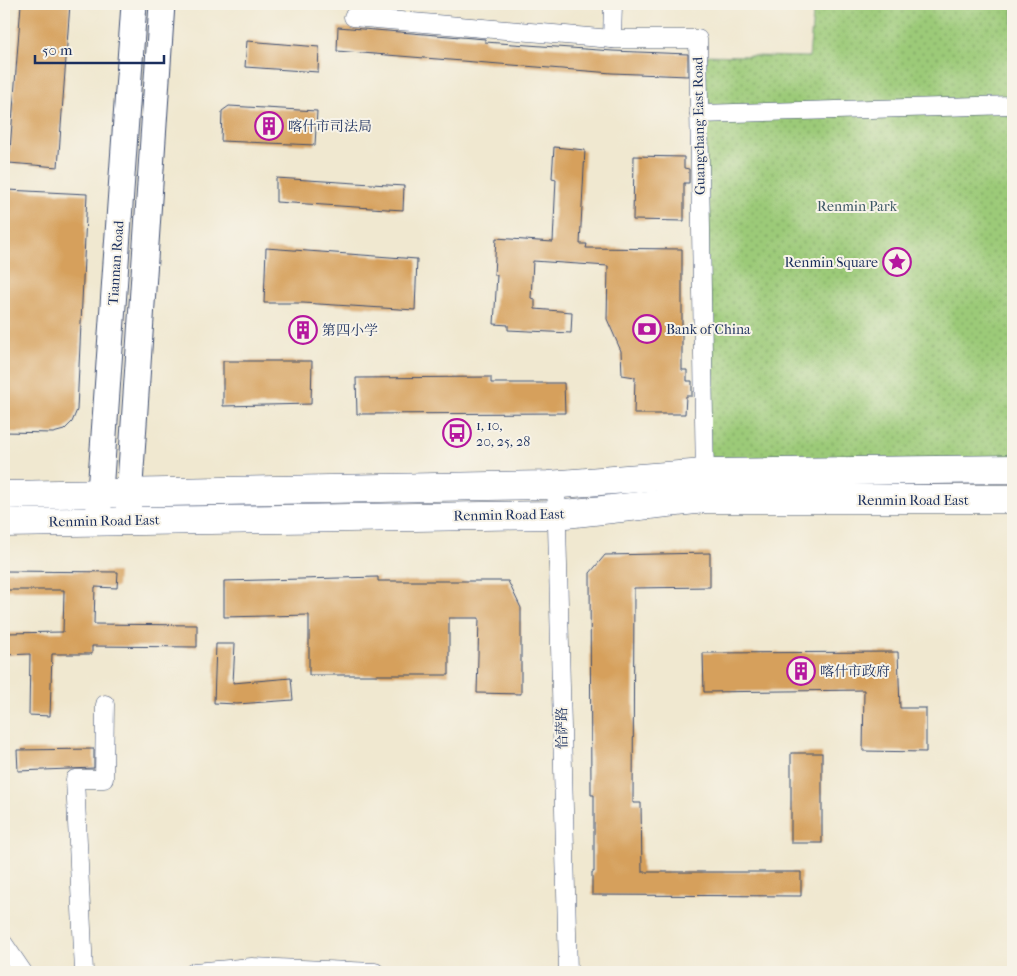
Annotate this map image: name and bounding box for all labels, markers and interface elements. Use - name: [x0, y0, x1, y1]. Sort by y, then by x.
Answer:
- scale bar: [35, 32, 164, 64]
- text: 50 m: [42, 41, 73, 59]
- street label: Guangchang East Road: [689, 56, 709, 195]
- building icon: 喀什市司法局: [254, 111, 284, 141]
- place label: 喀什市司法局: [288, 118, 372, 135]
- park label: Renmin Park: [817, 198, 898, 215]
- street label: Tiannan Road: [105, 220, 127, 306]
- place icon: Renmin Square: [882, 247, 912, 277]
- place label: Renmin Square: [784, 254, 878, 271]
- bank icon: Bank of China: [632, 314, 662, 344]
- building icon: 第四小学: [288, 315, 318, 345]
- place label: Bank of China: [666, 321, 751, 338]
- place label: 第四小学: [322, 322, 378, 339]
- place label: 1, 10, 20, 25, 28: [476, 417, 530, 450]
- bus stop icon: 1, 10, 20, 25, 28: [442, 418, 472, 448]
- street label: Renmin Road East: [857, 492, 969, 509]
- street label: Renmin Road East: [453, 506, 565, 524]
- street label: Renmin Road East: [48, 512, 160, 530]
- building icon: 喀什市政府: [786, 656, 816, 686]
- place label: 喀什市政府: [820, 663, 890, 680]
- street label: 恰萨路: [553, 707, 571, 749]

